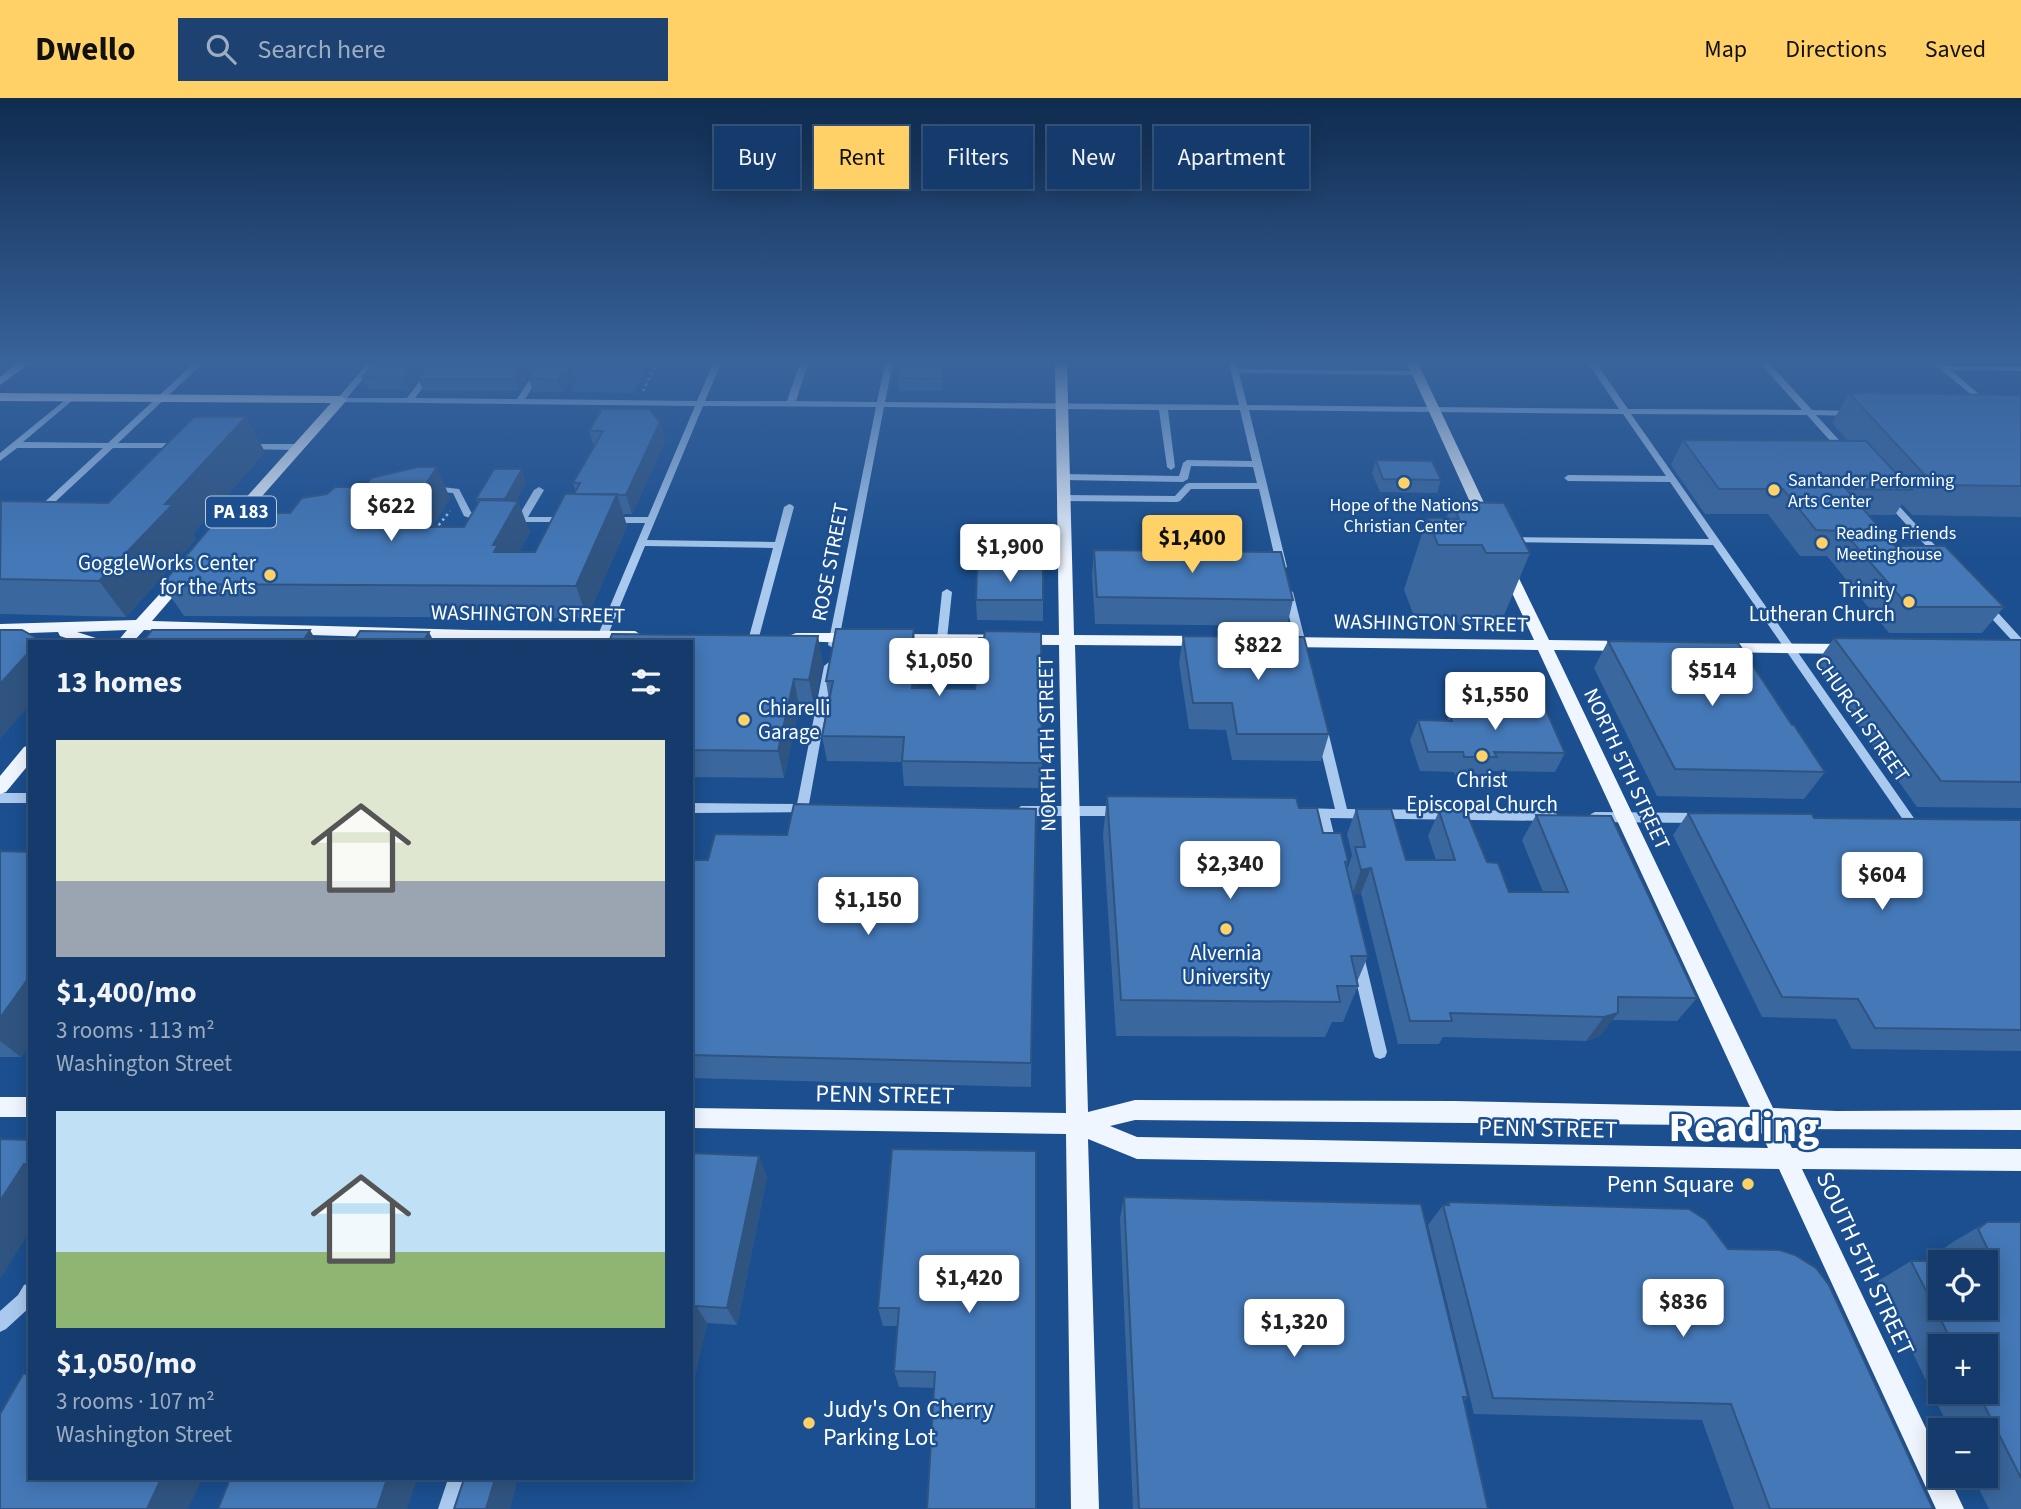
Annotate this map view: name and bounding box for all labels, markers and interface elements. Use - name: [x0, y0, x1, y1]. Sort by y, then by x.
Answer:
- search box: [178, 18, 668, 81]
- text: Dwello: [35, 26, 136, 73]
- icon: search: [202, 30, 240, 68]
- text: Search here: [258, 31, 386, 68]
- text: Map: [1704, 32, 1747, 67]
- text: Directions: [1785, 32, 1887, 67]
- text: Saved: [1925, 32, 1986, 67]
- chip: Buy: [714, 126, 800, 189]
- chip: Rent: [814, 126, 909, 189]
- chip: Filters: [923, 126, 1033, 189]
- chip: New: [1047, 126, 1140, 189]
- chip: Apartment: [1154, 126, 1309, 189]
- place label: Santander Performing Arts Center: [1788, 468, 1954, 514]
- marker: Hope of the Nations Christian Center: [1396, 475, 1412, 491]
- marker: Santander Performing Arts Center: [1766, 482, 1782, 498]
- pin: $622: [350, 484, 432, 543]
- text: $622: [367, 489, 415, 522]
- place label: Hope of the Nations Christian Center: [1329, 493, 1479, 539]
- road number: PA 183: [206, 496, 276, 528]
- street label: ROSE STREET: [804, 500, 856, 624]
- pin: $1,400: [1135, 516, 1249, 575]
- text: $1,400: [1158, 521, 1226, 554]
- place label: Reading Friends Meetinghouse: [1836, 521, 1956, 567]
- pin: $1,900: [953, 524, 1067, 584]
- text: $1,900: [976, 530, 1044, 563]
- marker: Reading Friends Meetinghouse: [1814, 535, 1830, 551]
- place label: GoggleWorks Center for the Arts: [78, 548, 257, 602]
- marker: GoggleWorks Center for the Arts: [262, 567, 278, 583]
- place label: Trinity Lutheran Church: [1749, 575, 1895, 629]
- marker: Trinity Lutheran Church: [1901, 594, 1917, 610]
- street label: WASHINGTON STREET: [431, 597, 625, 631]
- street label: WASHINGTON STREET: [1334, 606, 1528, 640]
- pin: $822: [1217, 622, 1299, 682]
- text: $822: [1234, 628, 1282, 661]
- pin: $1,050: [882, 638, 996, 698]
- text: $1,050: [905, 644, 973, 677]
- pin: $514: [1671, 648, 1753, 708]
- street label: CHURCH STREET: [1807, 650, 1917, 788]
- text: $514: [1688, 654, 1736, 687]
- street label: NORTH 4TH STREET: [1030, 656, 1064, 832]
- text: 13 homes: [56, 661, 182, 704]
- icon: filters: [627, 663, 665, 701]
- pin: $1,550: [1438, 672, 1552, 732]
- text: $1,550: [1461, 678, 1529, 711]
- street label: NORTH 5TH STREET: [1576, 683, 1678, 855]
- place label: Chiarelli Garage: [758, 693, 831, 747]
- marker: Chiarelli Garage: [736, 712, 752, 728]
- marker: Christ Episcopal Church: [1474, 748, 1490, 764]
- place label: Christ Episcopal Church: [1406, 765, 1558, 819]
- icon: home: [298, 785, 424, 911]
- pin: $2,340: [1173, 842, 1287, 901]
- text: $2,340: [1196, 847, 1264, 880]
- pin: $604: [1841, 852, 1923, 912]
- text: $604: [1858, 858, 1906, 891]
- pin: $1,150: [811, 878, 925, 937]
- text: $1,150: [834, 883, 902, 916]
- marker: Alvernia University: [1218, 921, 1234, 937]
- place label: Alvernia University: [1182, 938, 1270, 992]
- text: $1,400/mo: [56, 971, 197, 1014]
- text: 3 rooms · 113 m²: [56, 1014, 215, 1047]
- text: Washington Street: [56, 1047, 232, 1080]
- street label: PENN STREET: [815, 1076, 955, 1114]
- district label: Reading: [1669, 1098, 1819, 1158]
- street label: PENN STREET: [1478, 1110, 1618, 1148]
- icon: home: [298, 1156, 424, 1282]
- street label: SOUTH 5TH STREET: [1807, 1166, 1923, 1362]
- place label: Penn Square: [1607, 1167, 1734, 1202]
- marker: Penn Square: [1740, 1176, 1756, 1192]
- map controls: [1928, 1250, 1998, 1488]
- button: locate: [1928, 1250, 1998, 1320]
- pin: $1,420: [912, 1256, 1026, 1315]
- text: $1,420: [935, 1261, 1003, 1294]
- pin: $836: [1642, 1280, 1724, 1339]
- text: $836: [1659, 1285, 1707, 1318]
- pin: $1,320: [1237, 1300, 1351, 1359]
- text: $1,320: [1260, 1305, 1328, 1338]
- button: +: [1928, 1334, 1998, 1404]
- text: $1,050/mo: [56, 1342, 197, 1385]
- text: 3 rooms · 107 m²: [56, 1385, 215, 1418]
- place label: Judy's On Cherry Parking Lot: [823, 1392, 993, 1455]
- marker: Judy's On Cherry Parking Lot: [801, 1415, 817, 1431]
- text: Washington Street: [56, 1418, 232, 1451]
- button: −: [1928, 1418, 1998, 1488]

